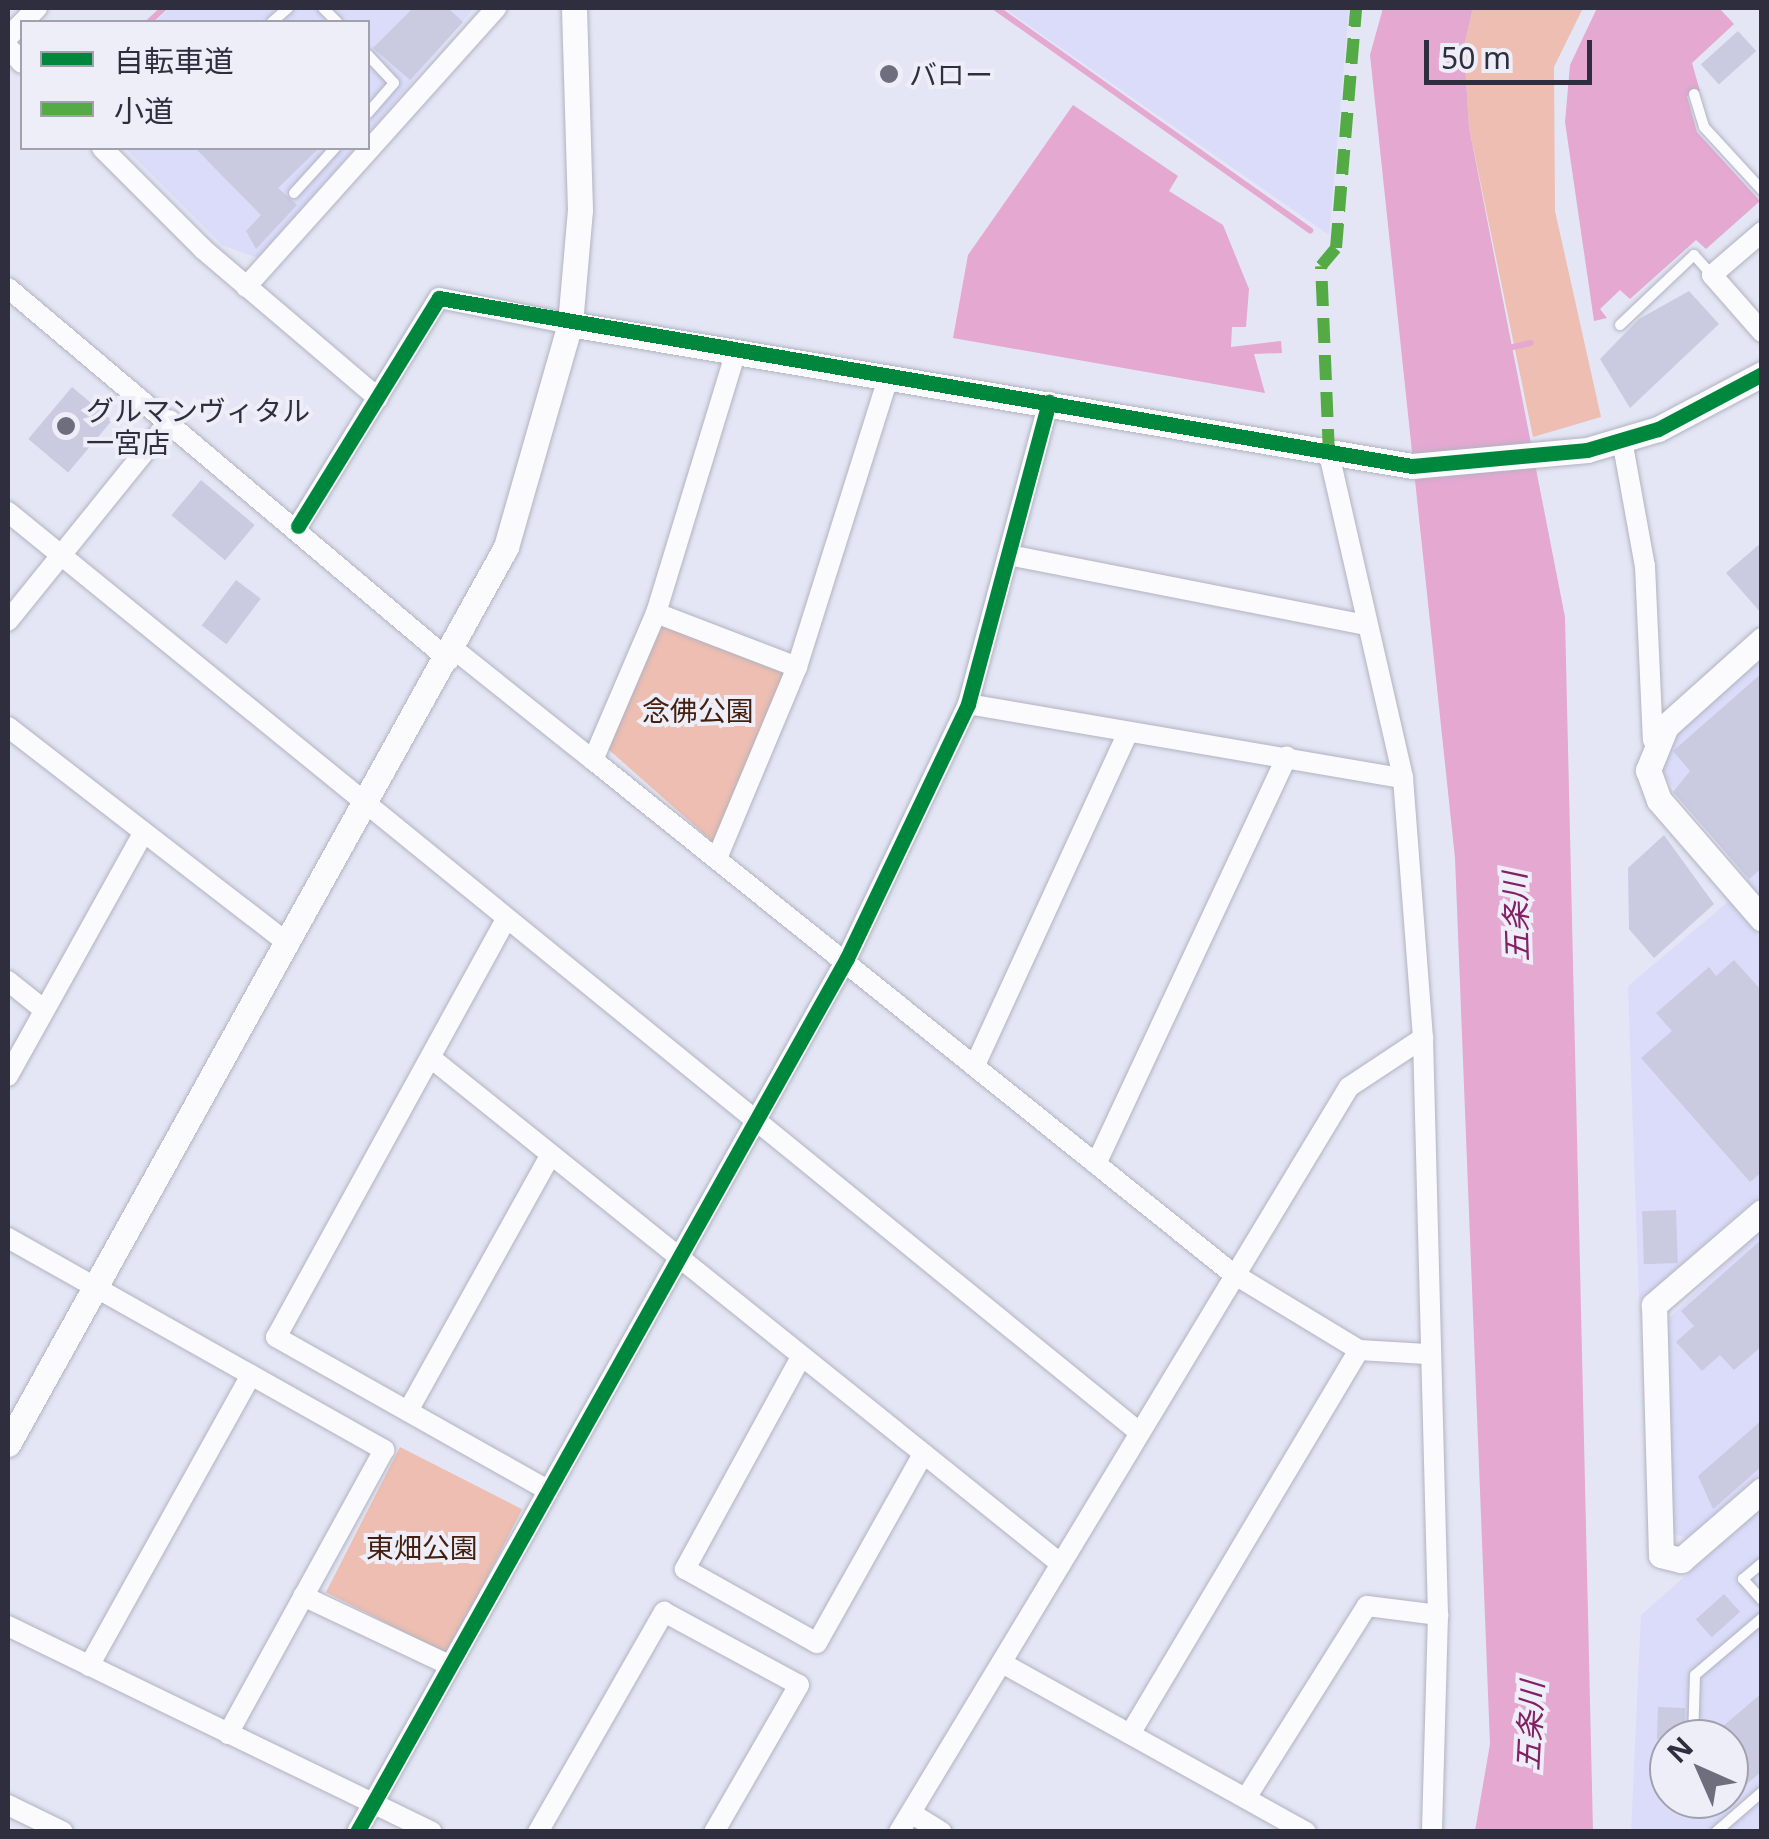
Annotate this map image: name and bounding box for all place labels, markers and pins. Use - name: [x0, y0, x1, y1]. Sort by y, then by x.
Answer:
- place label: バロー: [909, 57, 993, 91]
- marker: バロー: [878, 63, 900, 85]
- place label: グルマンヴィタル 一宮店: [86, 393, 310, 459]
- marker: グルマンヴィタル 一宮店: [55, 415, 77, 437]

